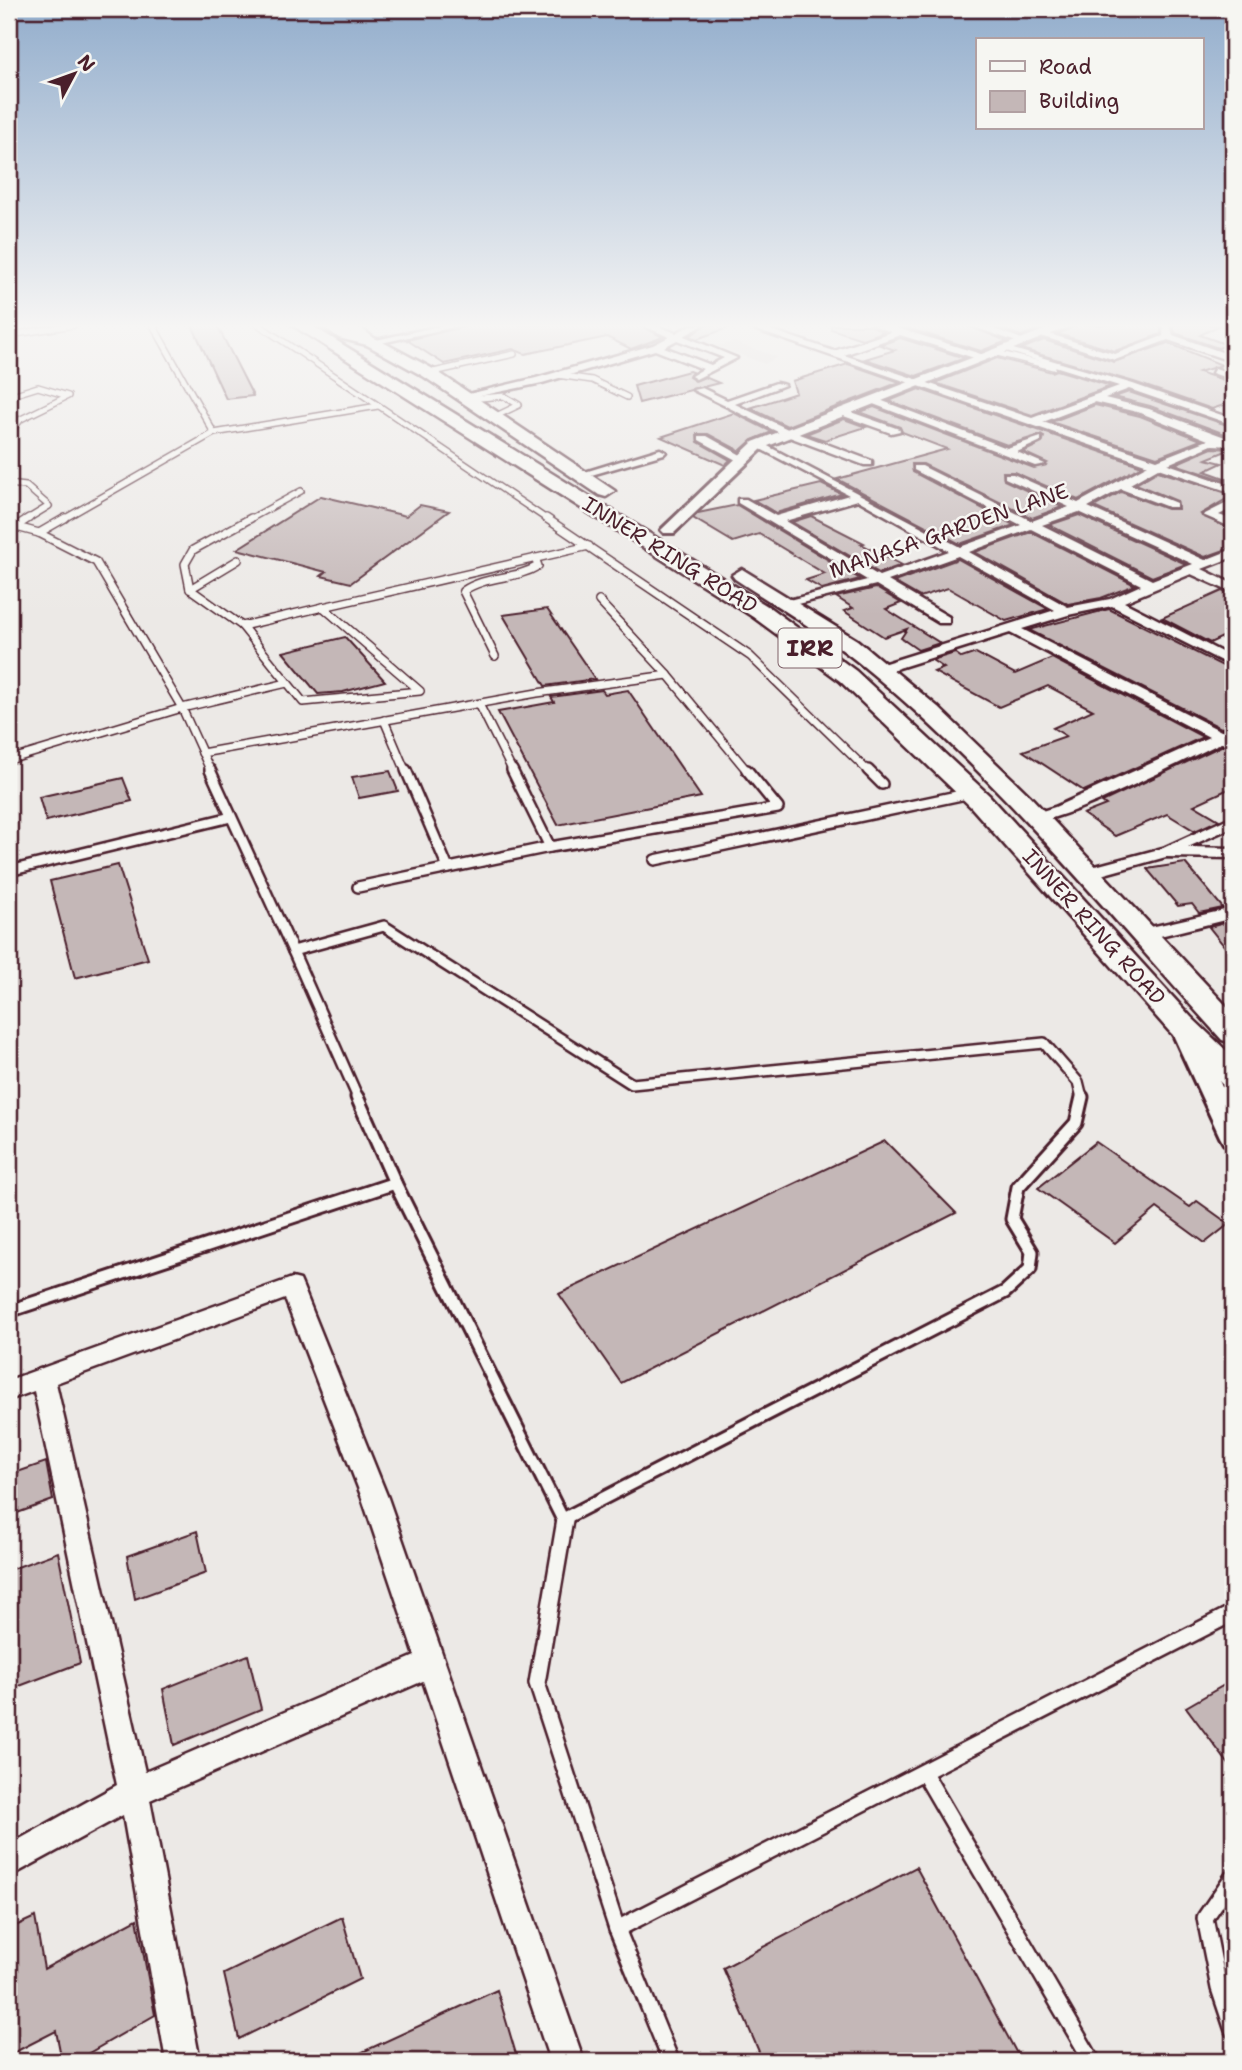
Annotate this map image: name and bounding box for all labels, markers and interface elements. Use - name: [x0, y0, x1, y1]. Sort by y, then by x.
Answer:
- north arrow: [38, 38, 108, 108]
- legend: [976, 38, 1204, 130]
- text: N: [72, 49, 101, 77]
- text: Road: [1039, 53, 1092, 81]
- text: Building: [1039, 87, 1119, 115]
- street label: MANASA GARDEN LANE: [826, 477, 1072, 585]
- street label: INNER RING ROAD: [577, 490, 763, 620]
- road number: IRR: [778, 628, 842, 668]
- street label: INNER RING ROAD: [1016, 843, 1172, 1011]

